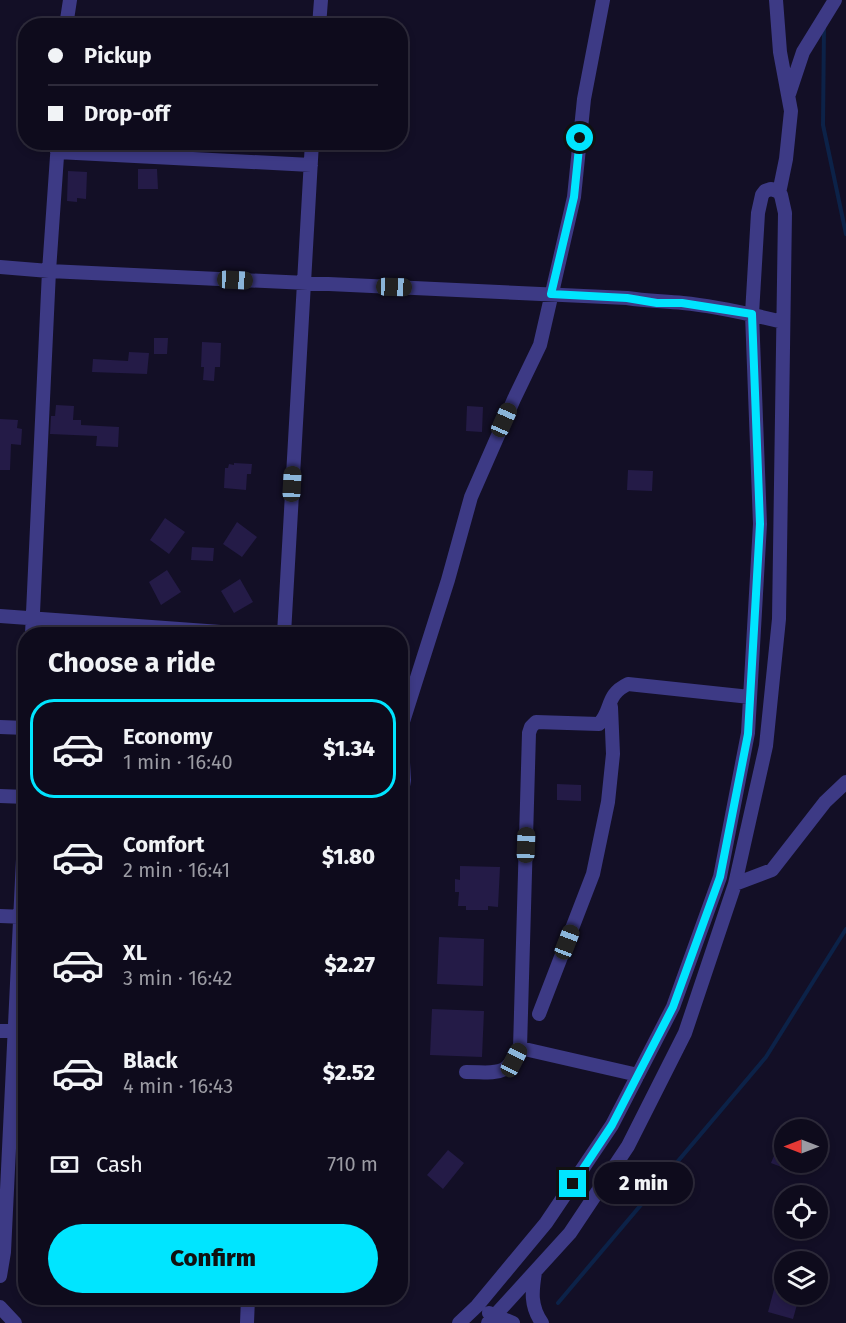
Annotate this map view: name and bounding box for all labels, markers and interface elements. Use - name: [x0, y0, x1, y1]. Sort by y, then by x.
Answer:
- text: Pickup: [84, 42, 152, 69]
- text: Drop-off: [84, 100, 170, 127]
- route start: [566, 124, 593, 151]
- car: [217, 270, 253, 290]
- car: [376, 277, 412, 297]
- car: [488, 400, 520, 440]
- car: [282, 466, 302, 502]
- text: Choose a ride: [48, 647, 215, 679]
- icon: car: [51, 722, 105, 776]
- text: Economy: [123, 723, 212, 750]
- text: $1.34: [323, 735, 375, 762]
- text: 1 min · 16:40: [123, 750, 233, 774]
- car: [516, 827, 536, 863]
- icon: car: [51, 830, 105, 884]
- text: Comfort: [123, 831, 204, 858]
- text: $1.80: [322, 843, 375, 870]
- text: 2 min · 16:41: [123, 858, 230, 882]
- car: [552, 922, 582, 962]
- icon: car: [51, 938, 105, 992]
- text: XL: [123, 939, 147, 966]
- text: $2.27: [324, 951, 375, 978]
- text: 3 min · 16:42: [123, 966, 232, 990]
- car: [498, 1040, 530, 1080]
- icon: car: [51, 1046, 105, 1100]
- text: Black: [123, 1047, 178, 1074]
- text: $2.52: [323, 1059, 375, 1086]
- text: 4 min · 16:43: [123, 1074, 233, 1098]
- north arrow: [774, 1119, 828, 1173]
- map controls: [774, 1119, 828, 1305]
- icon: cash: [48, 1148, 81, 1181]
- text: Cash: [96, 1151, 143, 1178]
- text: 710 m: [327, 1152, 378, 1176]
- callout: 2 min: [594, 1163, 693, 1205]
- route end: [559, 1170, 586, 1197]
- text: 2 min: [619, 1171, 668, 1195]
- button: locate: [774, 1185, 828, 1239]
- button: Confirm: [48, 1224, 378, 1293]
- button: layers: [774, 1251, 828, 1305]

